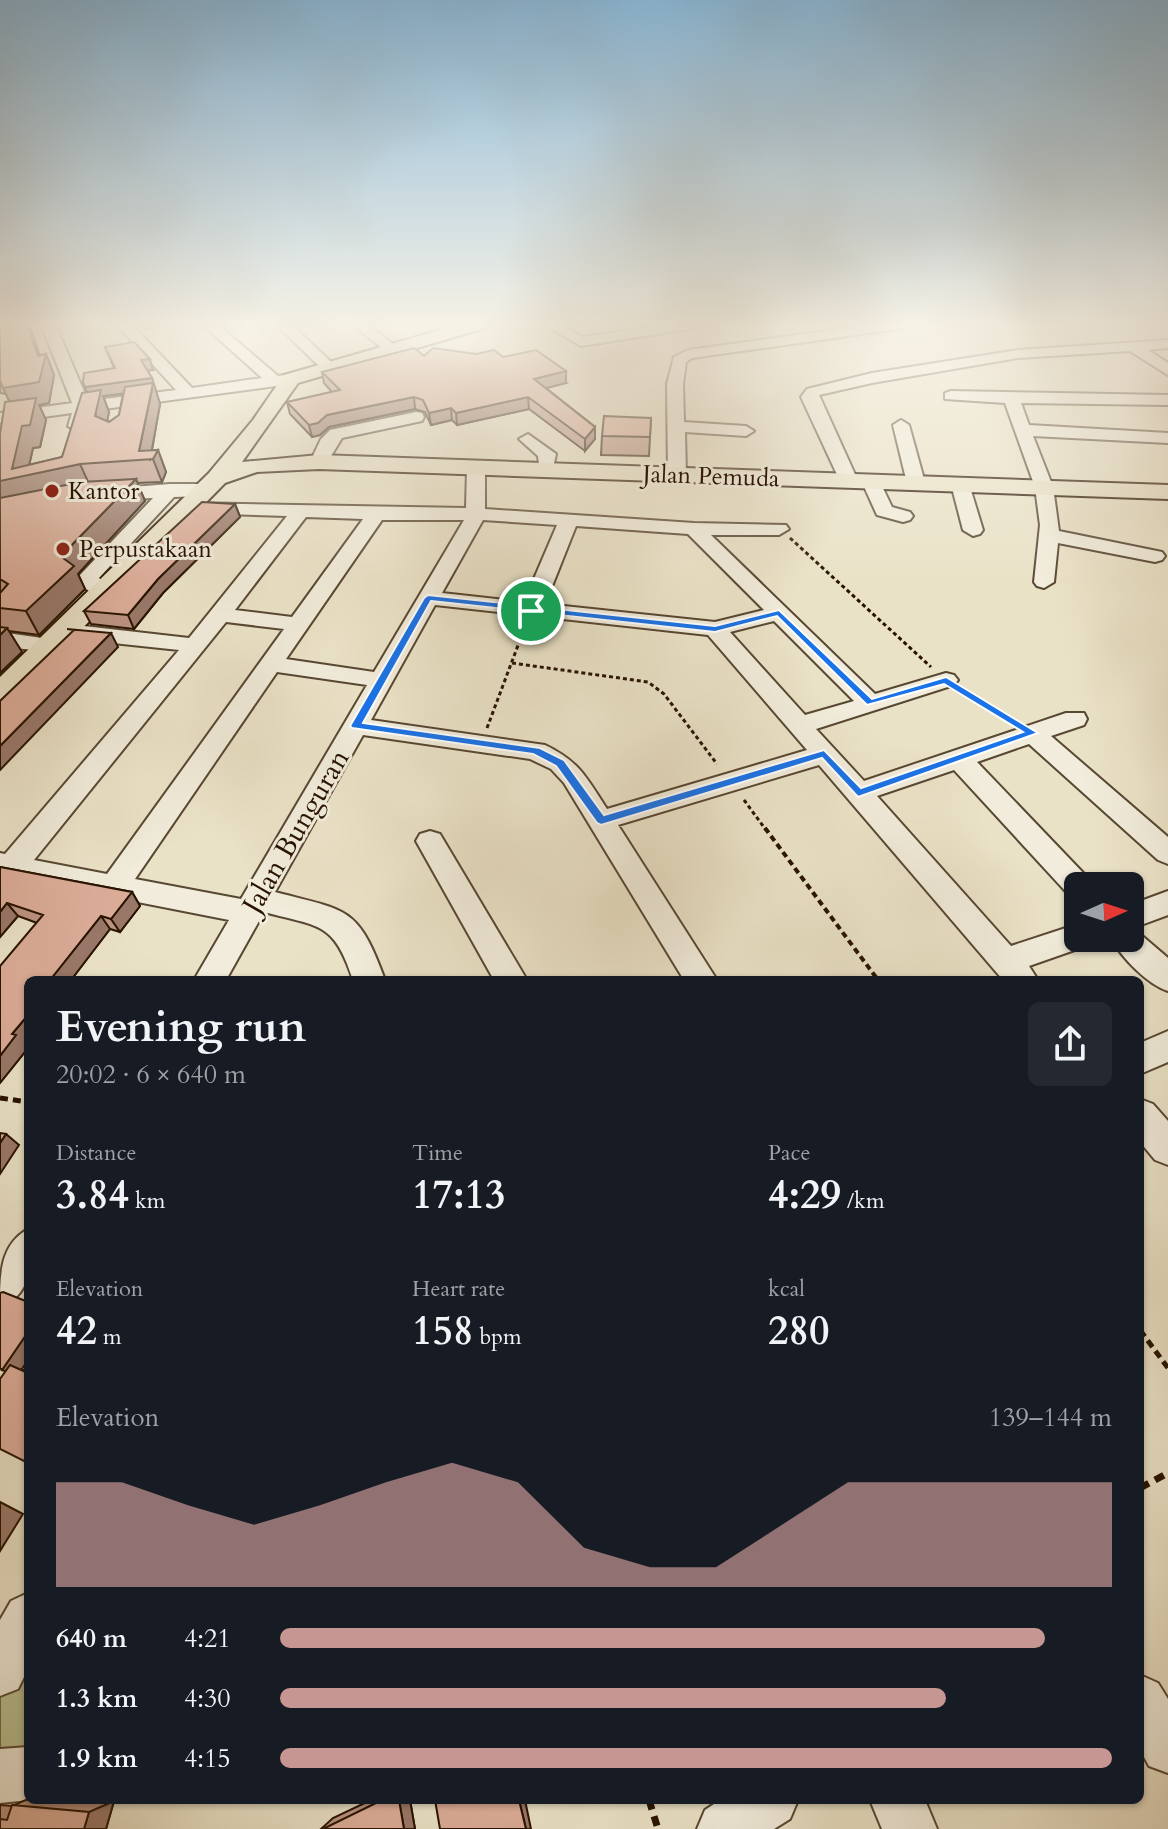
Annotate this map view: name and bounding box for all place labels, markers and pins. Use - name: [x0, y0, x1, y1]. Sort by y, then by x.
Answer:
- place label: Kantor: [68, 475, 139, 508]
- marker: Kantor: [43, 482, 61, 500]
- place label: Perpustakaan: [79, 533, 212, 566]
- marker: Perpustakaan: [54, 540, 72, 558]
- pin: [497, 577, 565, 645]

